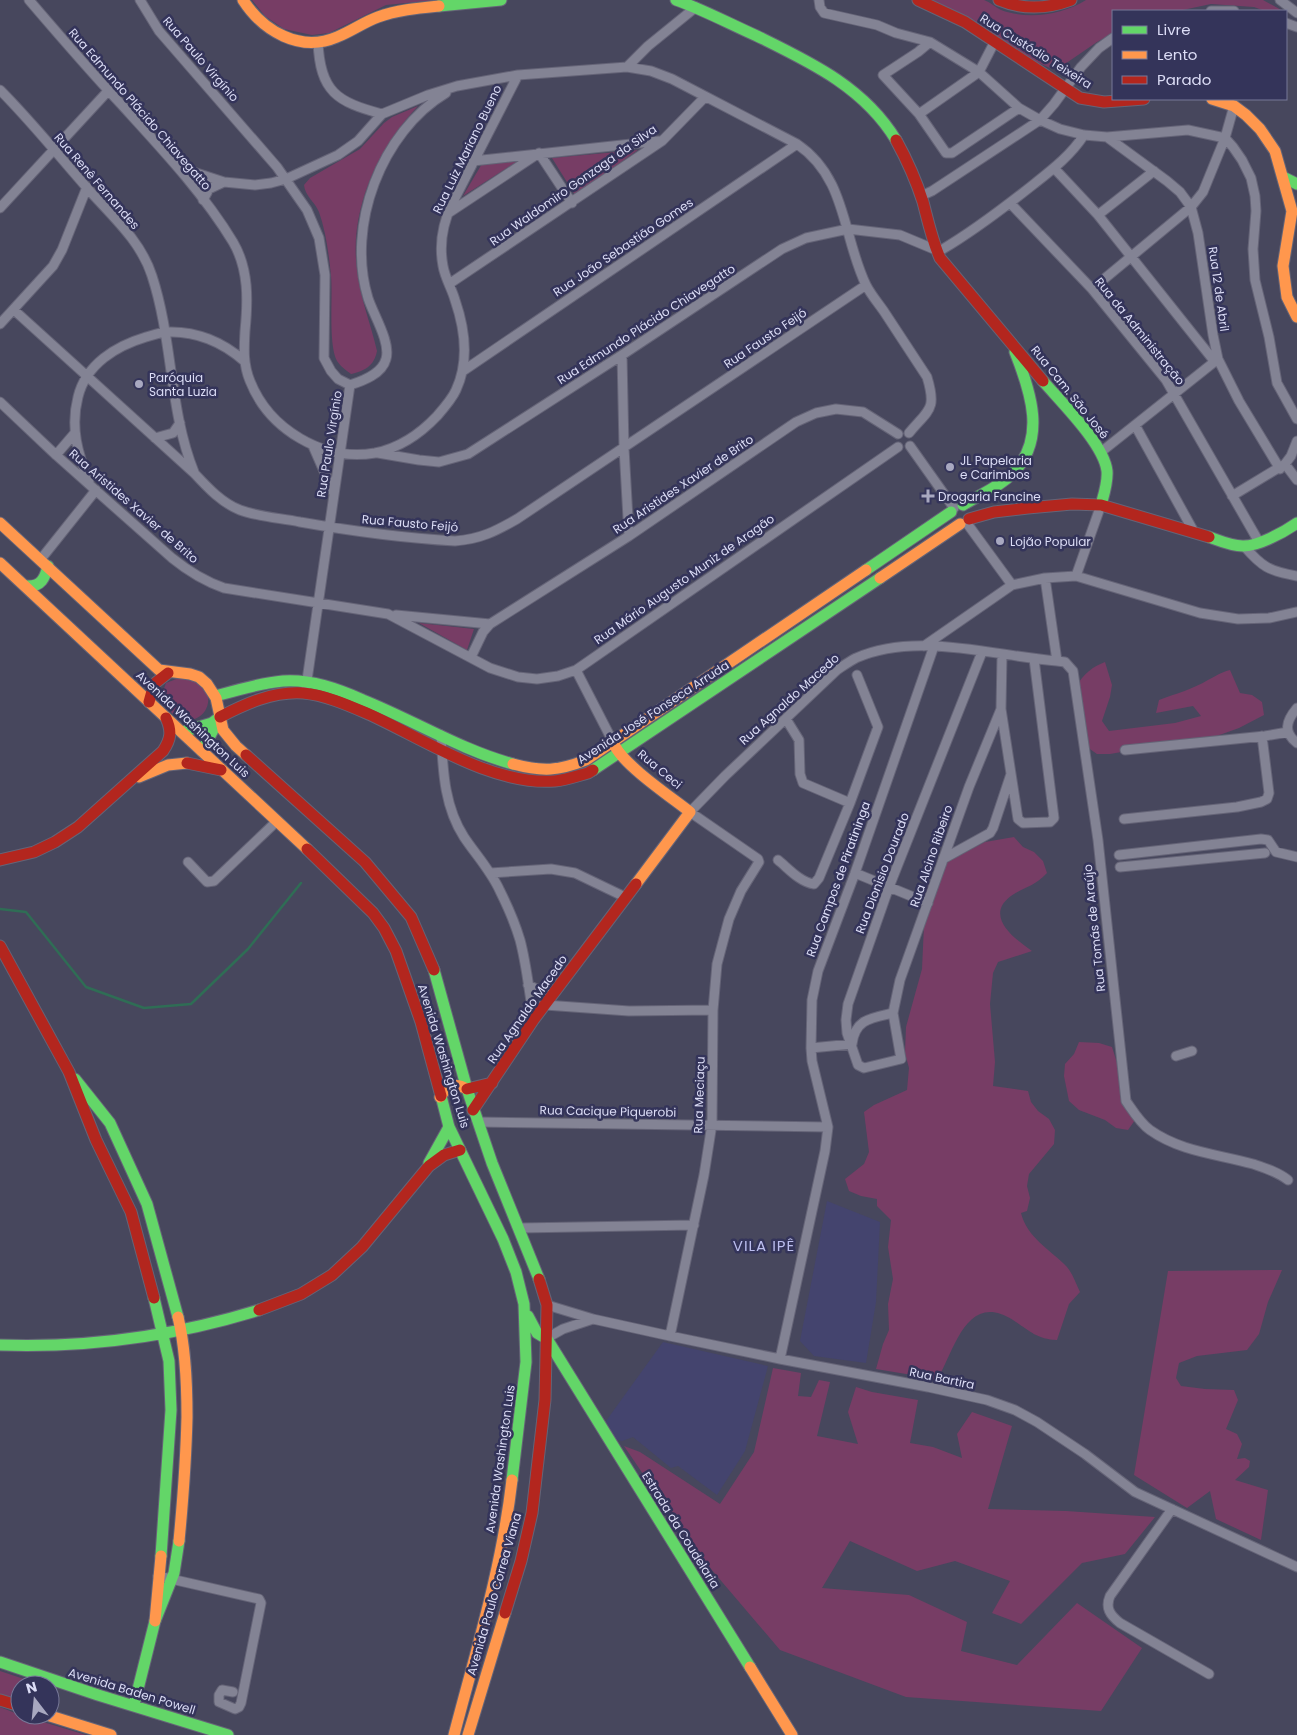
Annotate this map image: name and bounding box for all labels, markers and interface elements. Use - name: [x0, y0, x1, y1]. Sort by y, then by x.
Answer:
- street label: Rua Custódio Teixeira: [977, 10, 1095, 92]
- legend: [1112, 10, 1287, 100]
- street label: Rua Paulo Virgínio: [159, 13, 243, 105]
- text: Livre: [1157, 19, 1190, 40]
- street label: Rua Edmundo Plácido Chiavegatto: [65, 24, 215, 194]
- text: Lento: [1157, 44, 1197, 65]
- text: Parado: [1157, 69, 1211, 90]
- street label: Rua Luiz Mariano Bueno: [428, 82, 506, 216]
- street label: Rua Waldomiro Gonzaga da Silva: [486, 121, 660, 249]
- street label: Rua Renê Fernandes: [50, 129, 144, 233]
- street label: Rua João Sebastião Gomes: [550, 194, 696, 300]
- street label: Rua 12 de Abril: [1205, 245, 1233, 333]
- street label: Rua Edmundo Plácido Chiavegatto: [554, 260, 739, 388]
- street label: Rua da Administração: [1091, 274, 1189, 389]
- street label: Rua Fausto Feijó: [720, 304, 810, 372]
- street label: Rua Cam. São José: [1027, 342, 1113, 442]
- place label: Paróquia Santa Luzia: [149, 369, 217, 400]
- marker: Paróquia Santa Luzia: [133, 378, 145, 390]
- street label: Rua Paulo Virgínio: [312, 389, 346, 499]
- street label: Rua Aristides Xavier de Brito: [609, 430, 757, 538]
- street label: Rua Aristides Xavier de Brito: [66, 445, 203, 567]
- place label: JL Papelaria e Carimbos: [960, 452, 1032, 483]
- marker: JL Papelaria e Carimbos: [944, 461, 956, 473]
- place label: Drogaria Fancine: [938, 488, 1041, 505]
- marker: Drogaria Fancine: [922, 490, 934, 502]
- street label: Rua Fausto Feijó: [361, 510, 459, 536]
- street label: Rua Mário Augusto Muniz de Aragão: [590, 510, 778, 648]
- place label: Lojão Popular: [1010, 533, 1091, 550]
- marker: Lojão Popular: [994, 535, 1006, 547]
- street label: Rua Agnaldo Macedo: [735, 649, 843, 749]
- street label: Avenida José Fonseca Arruda: [574, 656, 732, 768]
- street label: Avenida Washington Luis: [132, 667, 254, 781]
- street label: Rua Ceci: [634, 745, 686, 793]
- street label: Rua Campos de Piratininga: [802, 799, 874, 959]
- street label: Rua Alcino Ribeiro: [906, 802, 957, 909]
- street label: Rua Dionisio Dourado: [851, 810, 913, 936]
- street label: Rua Tomás de Araújo: [1079, 863, 1109, 993]
- street label: Rua Agnaldo Macedo: [483, 951, 571, 1067]
- street label: Avenida Washington Luis: [414, 982, 474, 1130]
- street label: Rua Meciaçu: [689, 1056, 709, 1134]
- street label: Rua Cacique Piquerobi: [540, 1101, 677, 1121]
- district label: VILA IPÊ: [733, 1235, 795, 1256]
- street label: Rua Bartira: [908, 1363, 976, 1393]
- street label: Avenida Washington Luis: [481, 1384, 519, 1534]
- street label: Estrada da Coudelaria: [638, 1468, 724, 1592]
- street label: Avenida Paulo Correa Viana: [463, 1511, 525, 1677]
- street label: Avenida Baden Powell: [66, 1664, 198, 1718]
- north arrow: [10, 1675, 60, 1725]
- text: N: [24, 1676, 39, 1699]

